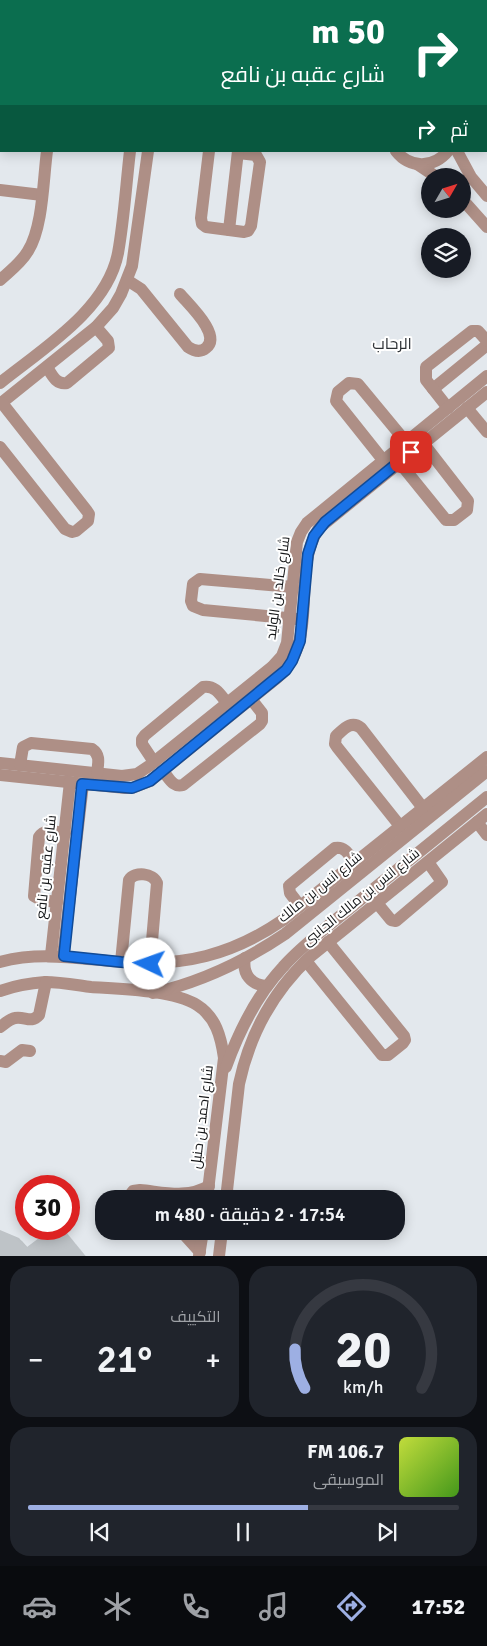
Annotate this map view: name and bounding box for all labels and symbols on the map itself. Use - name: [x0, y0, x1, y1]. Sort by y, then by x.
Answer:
- north arrow: [421, 168, 471, 218]
- district label: الرحاب: [372, 334, 412, 354]
- pin: [390, 431, 432, 473]
- street label: شارع خالد بن الوليد: [262, 535, 294, 641]
- street label: شارع عقبه بن نافع: [32, 814, 60, 920]
- street label: شارع انس بن مالك الجانبى: [299, 845, 423, 949]
- street label: شارع انس بن مالك: [275, 848, 365, 926]
- position arrow: [123, 937, 175, 989]
- street label: شارع احمد بن حنبل: [187, 1064, 217, 1170]
- speed limit sign: 30: [15, 1175, 80, 1240]

